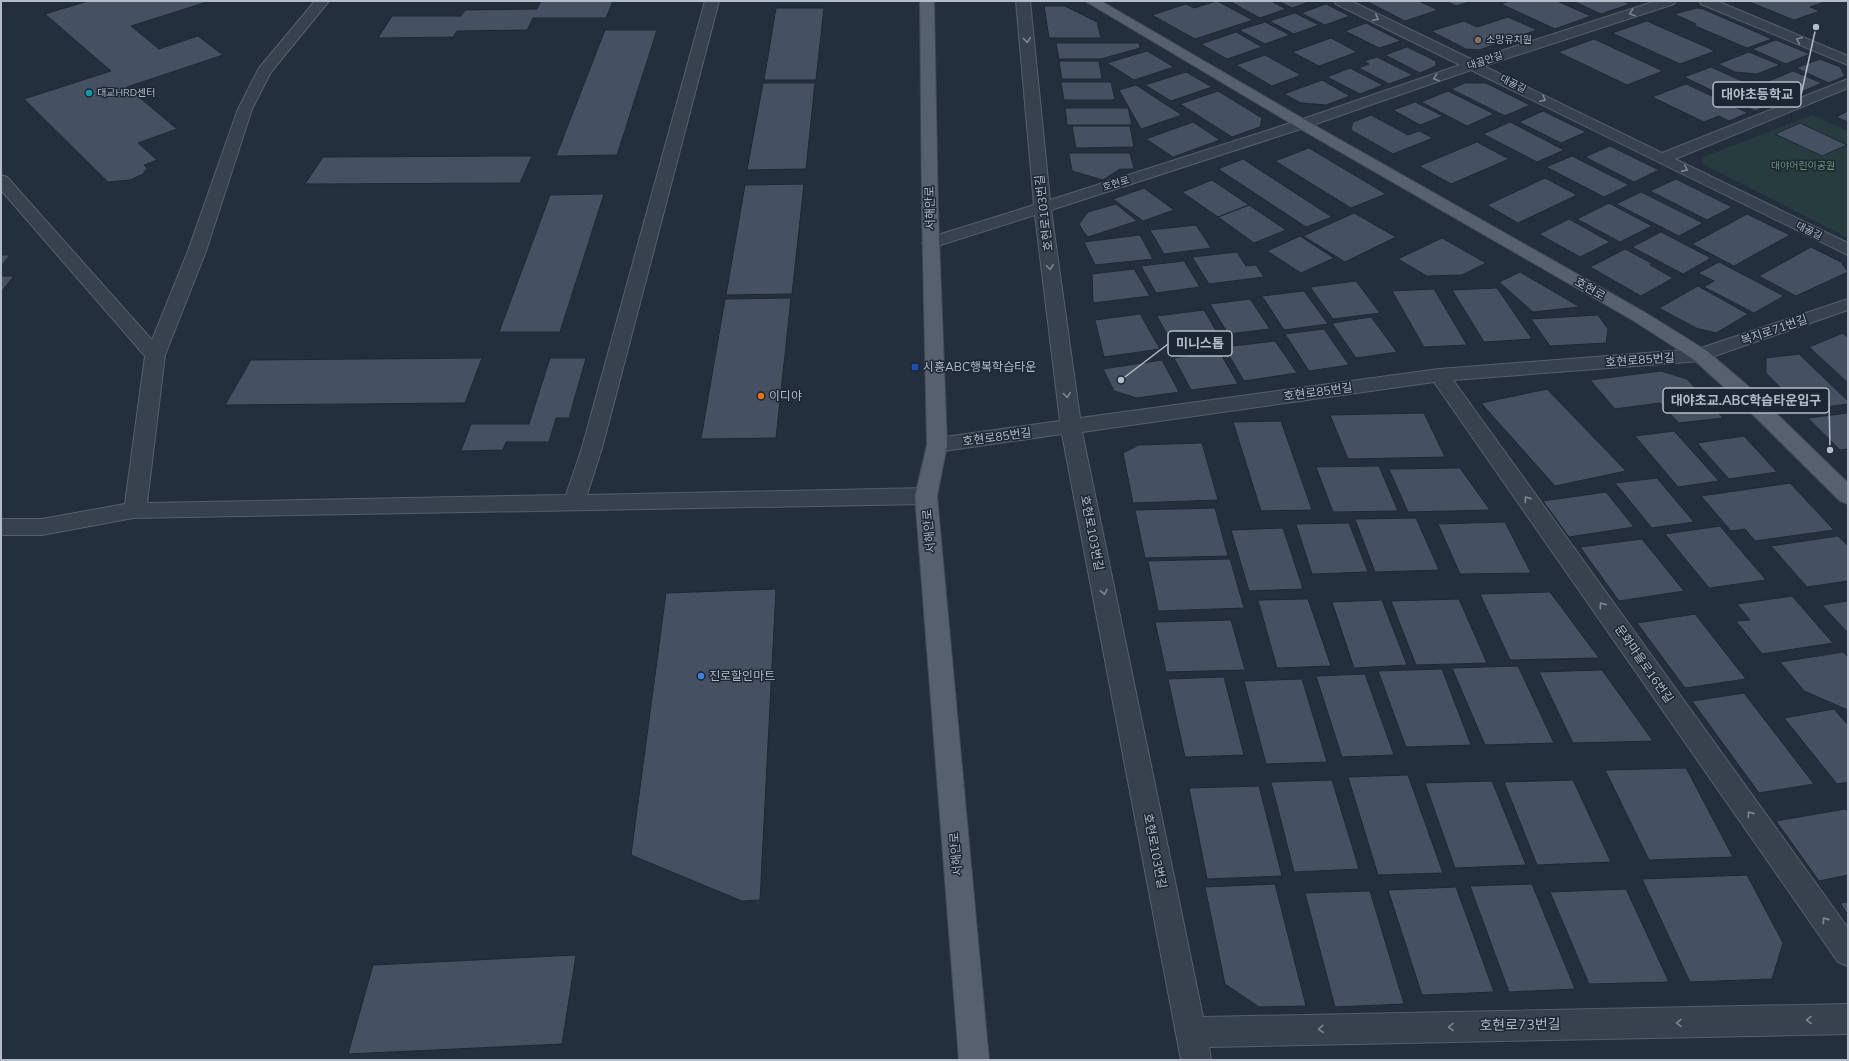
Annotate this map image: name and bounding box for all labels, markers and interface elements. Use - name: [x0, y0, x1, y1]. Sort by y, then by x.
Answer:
- one-way arrow: [1629, 8, 1636, 17]
- one-way arrow: [1372, 13, 1379, 21]
- place label: 소망유치원: [1486, 33, 1532, 47]
- marker: 소망유치원: [1473, 35, 1483, 45]
- one-way arrow: [1022, 37, 1031, 43]
- one-way arrow: [1796, 37, 1803, 45]
- street label: 대골안길: [1465, 49, 1505, 73]
- street label: 대골길: [1498, 72, 1528, 96]
- one-way arrow: [1433, 73, 1440, 81]
- callout: 대야초등학교: [1713, 82, 1801, 107]
- place label: 대교HRD센터: [97, 86, 156, 100]
- text: 대야초등학교: [1721, 86, 1793, 104]
- marker: 대교HRD센터: [84, 88, 94, 98]
- one-way arrow: [1539, 94, 1546, 102]
- park label: 대야어린이공원: [1771, 159, 1835, 173]
- one-way arrow: [1681, 164, 1688, 172]
- street label: 호현로: [1101, 173, 1131, 195]
- street label: 호현로103번길: [1031, 174, 1057, 252]
- street label: 서해안로: [922, 186, 938, 230]
- street label: 대골길: [1794, 219, 1824, 243]
- one-way arrow: [1045, 264, 1054, 270]
- street label: 호현로: [1572, 274, 1608, 304]
- street label: 복지로71번길: [1738, 311, 1810, 349]
- callout: 미니스톱: [1168, 331, 1232, 356]
- text: 미니스톱: [1176, 335, 1224, 353]
- street label: 호현로85번길: [1605, 350, 1675, 370]
- place label: 시흥ABC행복학습타운: [923, 359, 1036, 375]
- marker: 시흥ABC행복학습타운: [910, 362, 920, 372]
- street label: 호현로85번길: [1282, 379, 1354, 405]
- place label: 이디야: [769, 388, 802, 404]
- callout: 대야초교.ABC학습타운입구: [1663, 388, 1829, 413]
- marker: 이디야: [756, 391, 766, 401]
- one-way arrow: [1062, 392, 1071, 399]
- text: 대야초교.ABC학습타운입구: [1671, 392, 1821, 410]
- street label: 호현로85번길: [961, 424, 1033, 450]
- street label: 호현로103번길: [1077, 494, 1107, 572]
- one-way arrow: [1524, 496, 1532, 503]
- street label: 서해안로: [919, 508, 939, 554]
- one-way arrow: [1099, 589, 1108, 595]
- one-way arrow: [1599, 602, 1607, 609]
- street label: 문화마을로16번길: [1611, 622, 1677, 706]
- place label: 진로할인마트: [709, 668, 775, 684]
- marker: 진로할인마트: [696, 671, 706, 681]
- one-way arrow: [1747, 811, 1755, 818]
- street label: 호현로103번길: [1140, 812, 1170, 890]
- street label: 서해안로: [946, 831, 966, 877]
- one-way arrow: [1822, 917, 1830, 924]
- street label: 호현로73번길: [1479, 1015, 1561, 1035]
- one-way arrow: [1806, 1016, 1812, 1024]
- one-way arrow: [1676, 1018, 1682, 1027]
- one-way arrow: [1448, 1023, 1454, 1031]
- one-way arrow: [1318, 1025, 1324, 1033]

